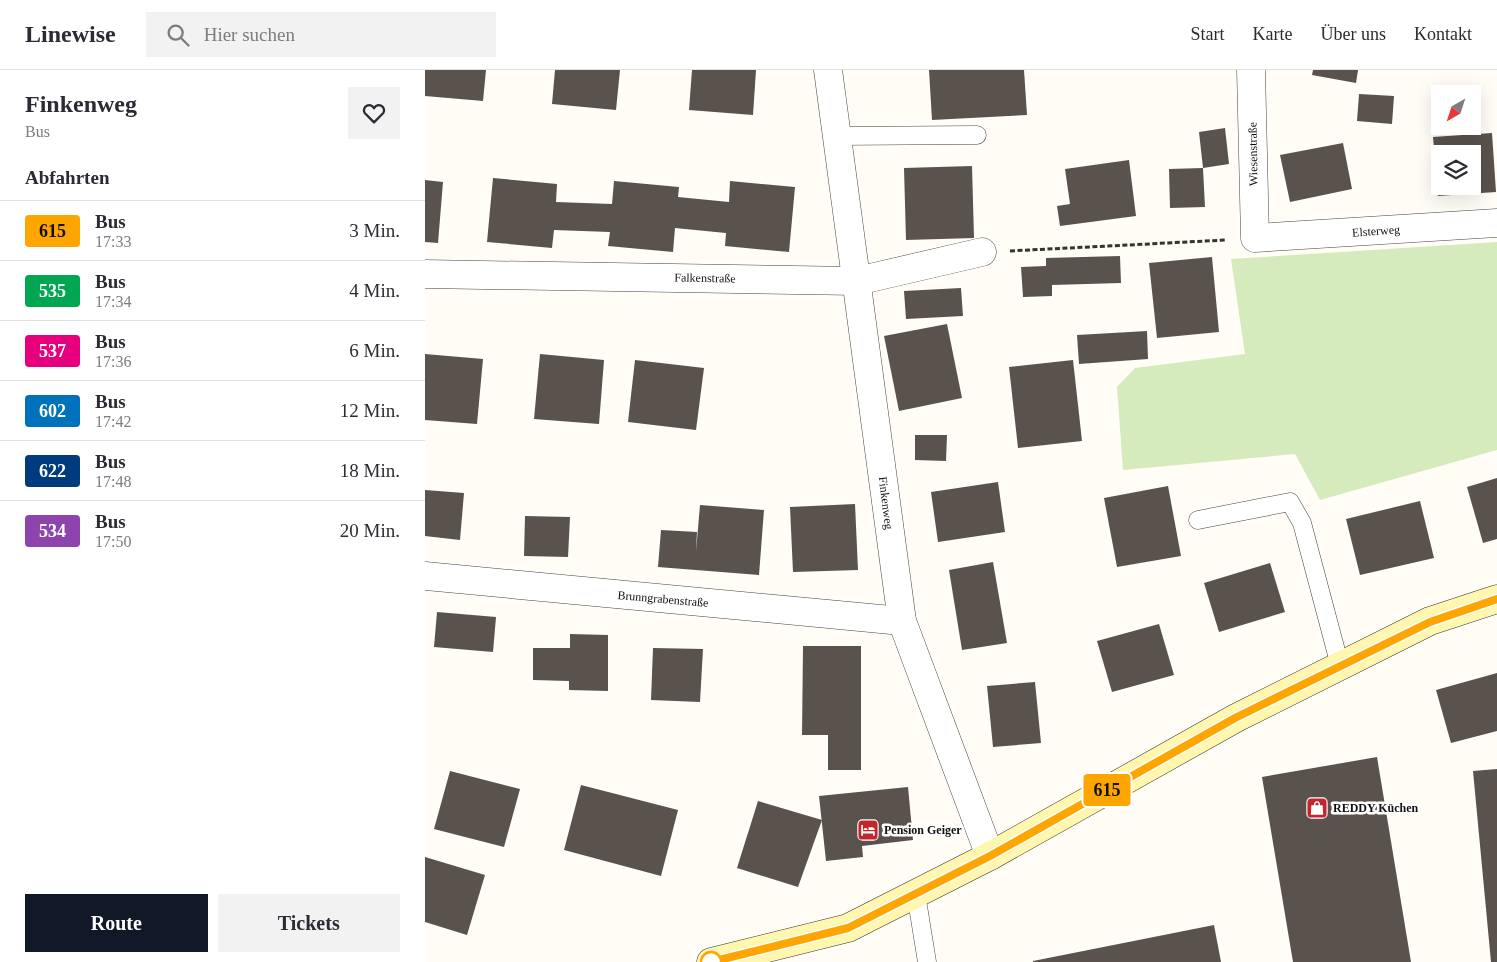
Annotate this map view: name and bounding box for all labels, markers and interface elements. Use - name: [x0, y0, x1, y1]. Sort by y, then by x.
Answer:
- search box: [146, 12, 496, 57]
- text: Linewise: [25, 21, 116, 47]
- icon: search: [164, 21, 192, 49]
- text: Hier suchen: [204, 24, 295, 45]
- text: Start: [1191, 24, 1225, 44]
- text: Karte: [1253, 24, 1293, 44]
- text: Über uns: [1321, 24, 1386, 44]
- text: Kontakt: [1414, 24, 1472, 44]
- north arrow: [1431, 85, 1481, 135]
- map controls: [1431, 85, 1481, 195]
- button: heart: [348, 87, 400, 139]
- text: Finkenweg: [25, 91, 137, 117]
- street label: Wiesenstraße: [1245, 122, 1261, 186]
- text: Bus: [25, 123, 50, 140]
- button: layers: [1431, 145, 1481, 195]
- text: Abfahrten: [25, 167, 109, 188]
- text: Bus: [95, 211, 126, 232]
- text: 3 Min.: [349, 220, 400, 241]
- text: 615: [39, 221, 66, 241]
- street label: Elsterweg: [1352, 222, 1400, 240]
- text: 17:33: [95, 233, 131, 250]
- street label: Falkenstraße: [674, 270, 736, 286]
- text: Bus: [95, 271, 126, 292]
- text: 4 Min.: [349, 280, 400, 301]
- text: 535: [39, 281, 66, 301]
- text: 17:34: [95, 293, 131, 310]
- text: Bus: [95, 331, 126, 352]
- text: 6 Min.: [349, 340, 400, 361]
- text: 537: [39, 341, 66, 361]
- text: 17:36: [95, 353, 131, 370]
- text: Bus: [95, 391, 126, 412]
- text: 12 Min.: [340, 400, 400, 421]
- text: 602: [39, 401, 66, 421]
- text: 17:42: [95, 413, 131, 430]
- text: Bus: [95, 451, 126, 472]
- text: 18 Min.: [340, 460, 400, 481]
- text: 622: [39, 461, 66, 481]
- text: 17:48: [95, 473, 131, 490]
- street label: Finkenweg: [876, 476, 896, 530]
- text: Bus: [95, 511, 126, 532]
- text: 20 Min.: [340, 520, 400, 541]
- text: 534: [39, 521, 66, 541]
- text: 17:50: [95, 533, 131, 550]
- street label: Brunngrabenstraße: [617, 588, 709, 610]
- line badge: 615: [1078, 774, 1136, 806]
- text: 615: [1094, 780, 1121, 800]
- shop icon: REDDY Küchen: [1305, 796, 1329, 820]
- place label: REDDY Küchen: [1333, 801, 1419, 815]
- hotel icon: Pension Geiger: [856, 818, 880, 842]
- place label: Pension Geiger: [884, 823, 962, 837]
- button: Route: [25, 894, 208, 952]
- button: Tickets: [218, 894, 400, 952]
- unlabelled marker: [700, 951, 722, 962]

